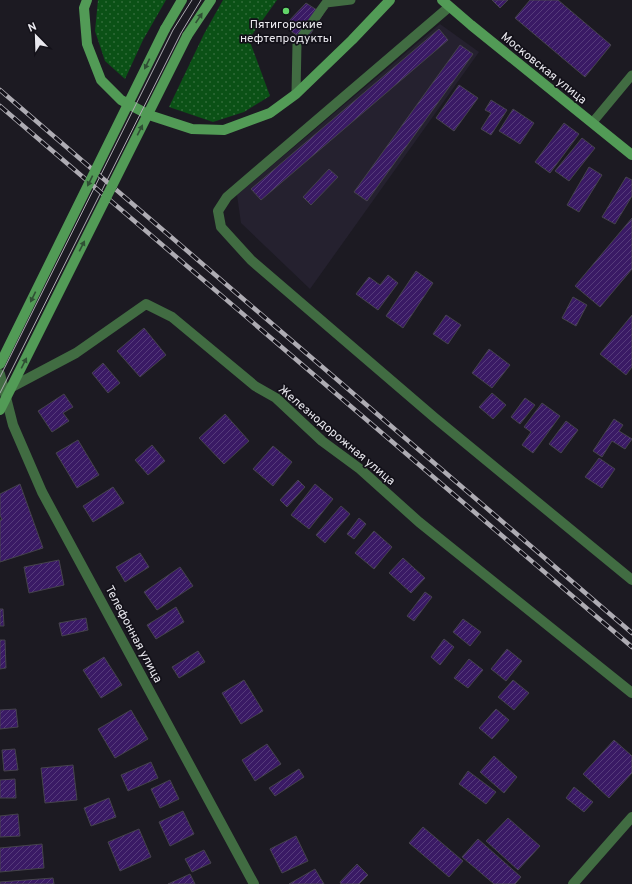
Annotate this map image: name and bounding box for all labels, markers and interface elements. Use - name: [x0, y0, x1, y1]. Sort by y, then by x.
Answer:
- marker: Пятигорские нефтепродукты: [281, 6, 291, 16]
- one-way arrow: [195, 13, 203, 23]
- north arrow: [16, 16, 56, 56]
- place label: Пятигорские нефтепродукты: [240, 17, 332, 47]
- text: N: [26, 20, 39, 36]
- street label: Московская улица: [497, 29, 590, 108]
- one-way arrow: [144, 58, 151, 70]
- one-way arrow: [137, 124, 143, 136]
- one-way arrow: [87, 175, 93, 186]
- one-way arrow: [79, 241, 85, 252]
- one-way arrow: [30, 292, 36, 303]
- one-way arrow: [21, 357, 27, 368]
- street label: Железнодорожная улица: [275, 382, 398, 489]
- street label: Телефонная улица: [101, 583, 166, 686]

